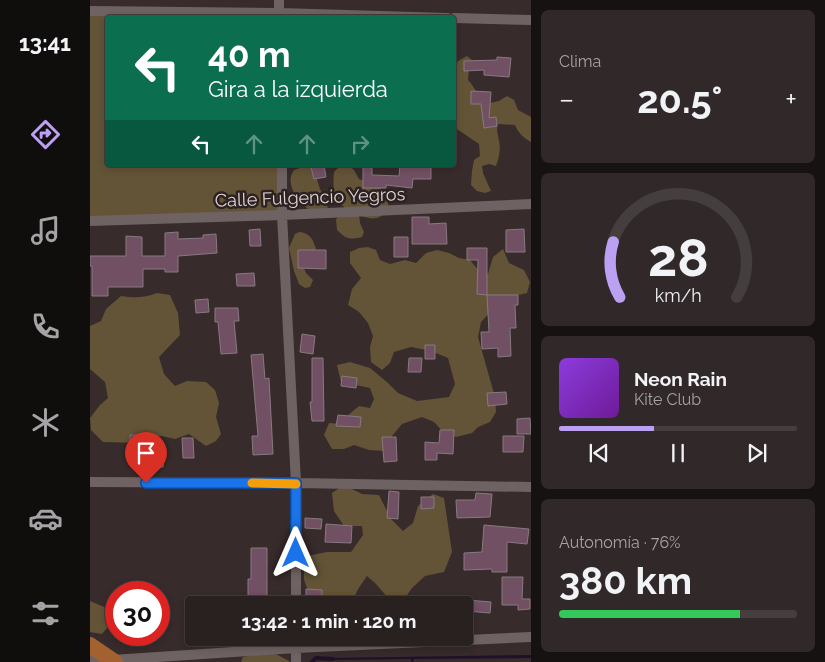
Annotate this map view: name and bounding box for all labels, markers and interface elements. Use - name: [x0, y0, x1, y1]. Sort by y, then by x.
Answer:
- text: 13:41: [19, 30, 71, 56]
- text: 40 m: [208, 34, 290, 75]
- icon: left: [125, 35, 190, 100]
- text: Clima: [559, 52, 601, 71]
- text: Gira a la izquierda: [208, 76, 388, 102]
- text: 20.5°: [637, 77, 722, 122]
- text: −: [559, 83, 574, 116]
- text: +: [785, 83, 797, 116]
- icon: directions: [28, 117, 63, 152]
- icon: left: [187, 130, 215, 158]
- icon: ahead: [240, 130, 268, 158]
- icon: ahead: [293, 130, 321, 158]
- icon: right: [346, 130, 374, 158]
- street label: Calle Fulgencio Yegros: [214, 183, 406, 211]
- icon: music: [28, 213, 63, 248]
- text: 28: [648, 227, 708, 288]
- text: km/h: [654, 285, 702, 306]
- icon: phone: [28, 309, 63, 344]
- text: Neon Rain: [634, 368, 727, 390]
- text: Kite Club: [634, 390, 701, 409]
- icon: climate: [28, 405, 63, 440]
- pin: [125, 432, 167, 483]
- icon: arrive: [132, 439, 160, 467]
- icon: previous: [585, 439, 613, 467]
- icon: pause: [664, 439, 692, 467]
- icon: next: [743, 439, 771, 467]
- icon: car: [28, 501, 63, 536]
- position arrow: [269, 526, 321, 578]
- text: Autonomía · 76%: [559, 533, 680, 552]
- text: 380 km: [559, 558, 692, 603]
- speed limit sign: 30: [105, 581, 170, 646]
- icon: filters: [28, 596, 63, 631]
- text: 13:42 · 1 min · 120 m: [241, 610, 417, 632]

